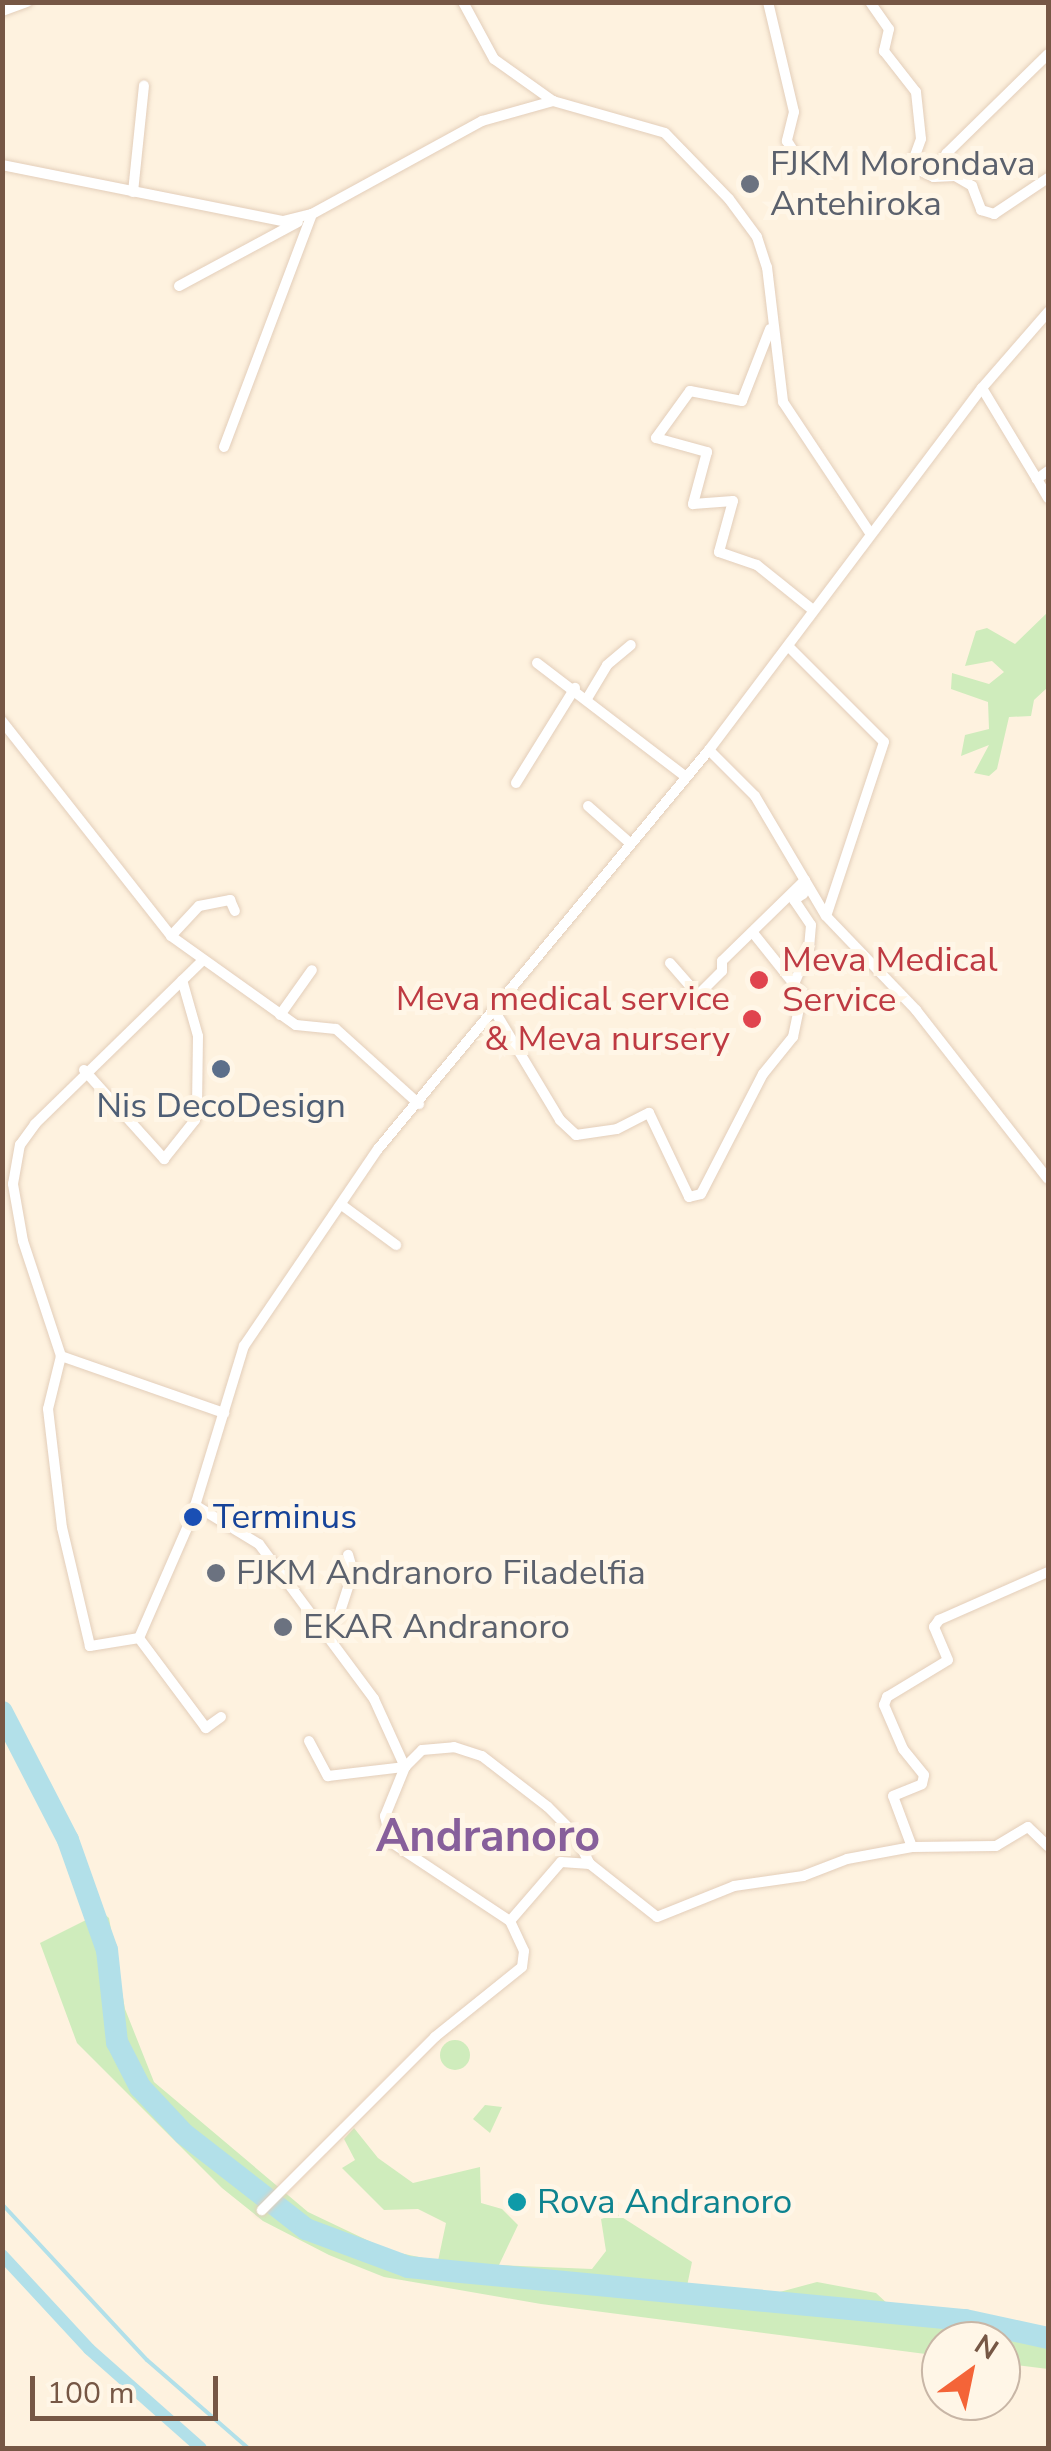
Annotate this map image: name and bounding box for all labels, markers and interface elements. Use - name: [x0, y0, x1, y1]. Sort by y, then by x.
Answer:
- place label: FJKM Morondava Antehiroka: [770, 143, 1036, 225]
- marker: FJKM Morondava Antehiroka: [739, 173, 761, 195]
- place label: Meva Medical Service: [782, 939, 998, 1021]
- marker: Meva Medical Service: [746, 967, 772, 993]
- place label: Meva medical service & Meva nursery: [396, 978, 730, 1060]
- marker: Meva medical service & Meva nursery: [739, 1006, 765, 1032]
- marker: Nis DecoDesign: [210, 1058, 232, 1080]
- place label: Nis DecoDesign: [96, 1085, 346, 1127]
- place label: Terminus: [213, 1496, 357, 1538]
- marker: Terminus: [182, 1506, 204, 1528]
- place label: FJKM Andranoro Filadelfia: [236, 1552, 646, 1594]
- marker: FJKM Andranoro Filadelfia: [205, 1562, 227, 1584]
- place label: EKAR Andranoro: [303, 1606, 570, 1648]
- marker: EKAR Andranoro: [272, 1616, 294, 1638]
- district label: Andranoro: [376, 1810, 600, 1864]
- place label: Rova Andranoro: [537, 2181, 792, 2223]
- marker: Rova Andranoro: [506, 2191, 528, 2213]
- north arrow: [921, 2321, 1021, 2421]
- text: N: [967, 2326, 1005, 2369]
- scale bar: [35, 2356, 222, 2418]
- text: 100 m: [47, 2373, 134, 2414]

